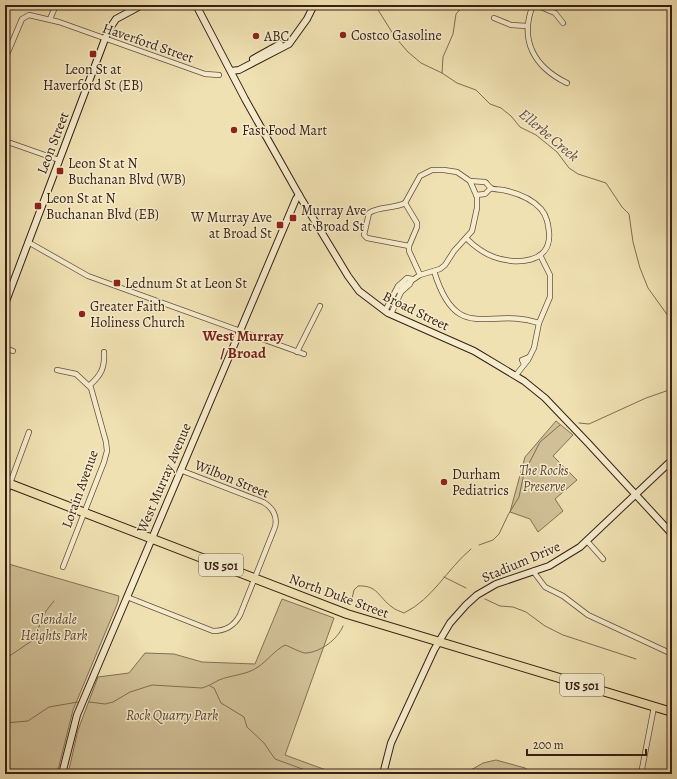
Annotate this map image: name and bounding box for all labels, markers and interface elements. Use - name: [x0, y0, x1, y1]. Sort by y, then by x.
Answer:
- street label: Haverford Street: [100, 18, 197, 68]
- place label: Costco Gasoline: [351, 26, 442, 45]
- place label: ABC: [263, 27, 290, 46]
- marker: Costco Gasoline: [338, 30, 348, 40]
- marker: ABC: [251, 31, 261, 41]
- marker: Leon St at Haverford St (EB): [88, 49, 98, 59]
- place label: Leon St at Haverford St (EB): [43, 60, 143, 95]
- water label: Ellerbe Creek: [515, 104, 583, 166]
- street label: Leon Street: [32, 109, 74, 177]
- place label: Fast Food Mart: [242, 121, 327, 140]
- marker: Fast Food Mart: [229, 125, 239, 135]
- place label: Leon St at N Buchanan Blvd (WB): [68, 154, 186, 189]
- marker: Leon St at N Buchanan Blvd (WB): [55, 166, 65, 176]
- place label: Leon St at N Buchanan Blvd (EB): [46, 189, 159, 224]
- marker: Leon St at N Buchanan Blvd (EB): [33, 201, 43, 211]
- place label: Murray Ave at Broad St: [301, 201, 366, 236]
- place label: W Murray Ave at Broad St: [190, 208, 272, 243]
- marker: Murray Ave at Broad St: [288, 213, 298, 223]
- marker: W Murray Ave at Broad St: [275, 220, 285, 230]
- place label: Lednum St at Leon St: [125, 274, 247, 293]
- marker: Lednum St at Leon St: [112, 278, 122, 288]
- street label: Broad Street: [380, 287, 453, 335]
- place label: Greater Faith Holiness Church: [90, 297, 186, 332]
- marker: Greater Faith Holiness Church: [77, 309, 87, 319]
- district label: West Murray / Broad: [202, 326, 284, 363]
- street label: West Murray Avenue: [132, 420, 196, 537]
- street label: Lorain Avenue: [57, 447, 103, 531]
- street label: Wilbon Street: [191, 455, 272, 503]
- park label: The Rocks Preserve: [519, 461, 569, 496]
- place label: Durham Pediatrics: [452, 465, 509, 500]
- marker: Durham Pediatrics: [439, 477, 449, 487]
- street label: Stadium Drive: [479, 537, 563, 587]
- road number: US 501: [199, 554, 243, 576]
- street label: North Duke Street: [287, 569, 392, 623]
- park label: Glendale Heights Park: [20, 610, 88, 645]
- road number: US 501: [560, 674, 604, 696]
- park label: Rock Quarry Park: [126, 706, 218, 725]
- scale bar: [527, 731, 646, 757]
- text: 200 m: [533, 737, 564, 753]

